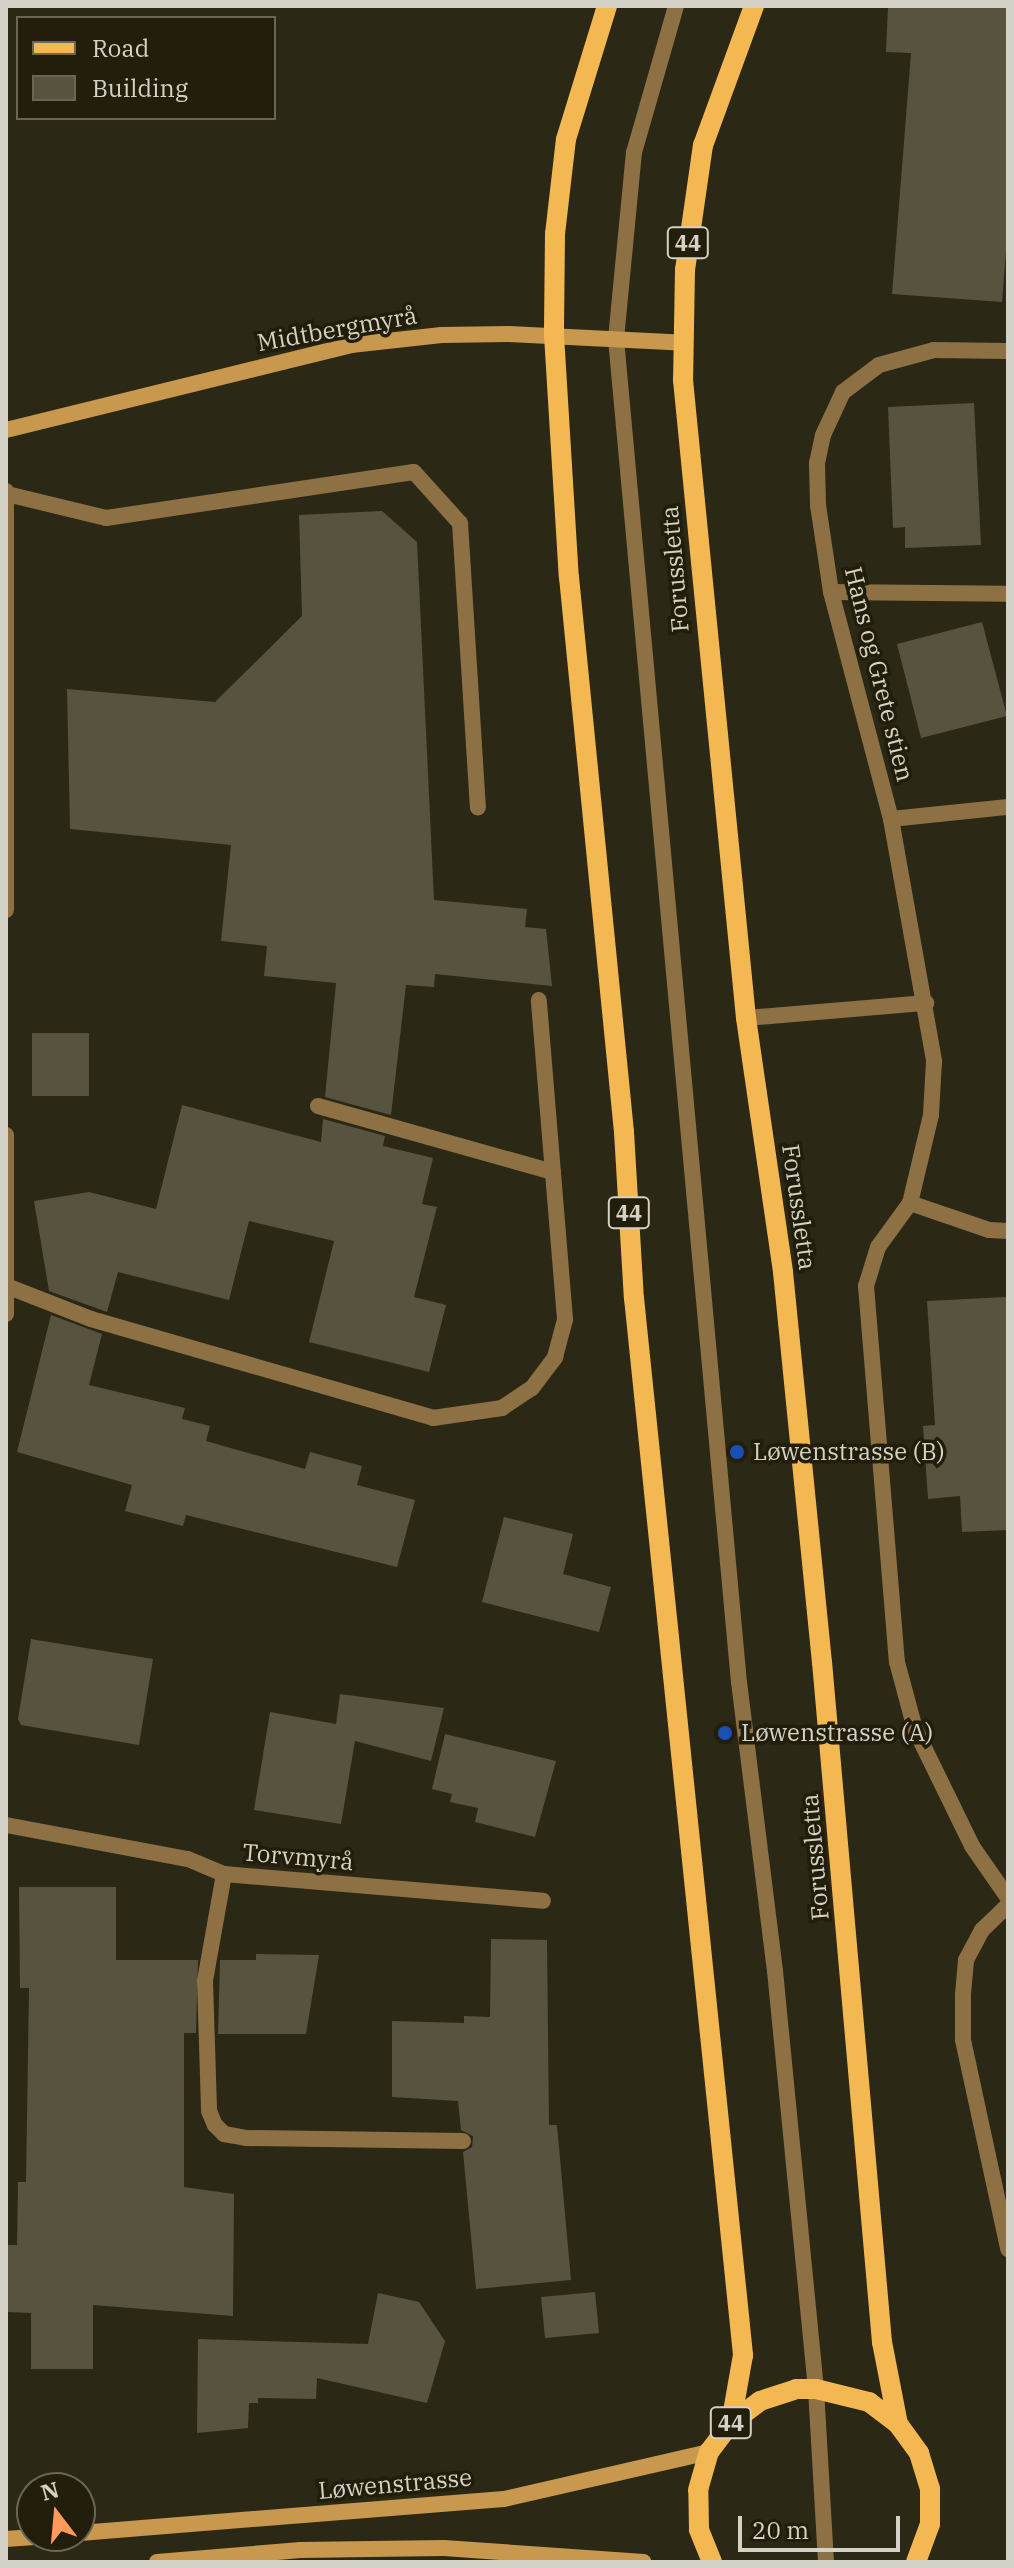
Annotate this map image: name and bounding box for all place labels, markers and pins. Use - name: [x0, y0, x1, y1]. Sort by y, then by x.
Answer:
- place label: Løwenstrasse (B): [753, 1438, 945, 1466]
- marker: Løwenstrasse (B): [728, 1443, 746, 1461]
- place label: Løwenstrasse (A): [741, 1719, 933, 1747]
- marker: Løwenstrasse (A): [716, 1724, 734, 1742]

